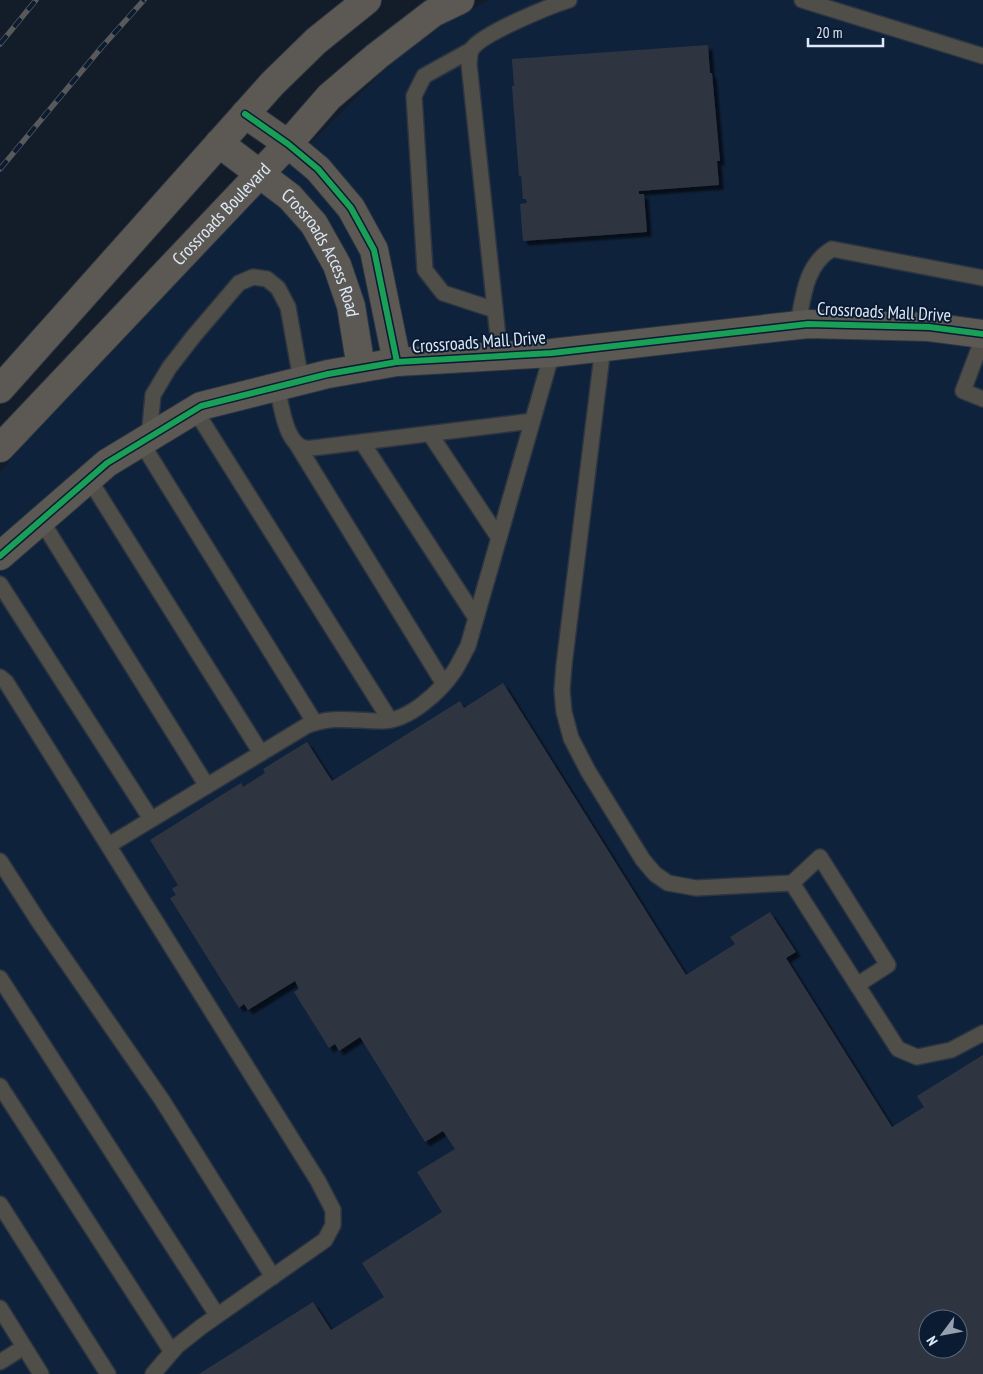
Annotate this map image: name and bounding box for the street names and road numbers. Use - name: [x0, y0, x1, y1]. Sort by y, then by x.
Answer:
- street label: Crossroads Boulevard: [167, 158, 275, 270]
- street label: Crossroads Access Road: [277, 183, 365, 318]
- street label: Crossroads Mall Drive: [816, 297, 952, 326]
- street label: Crossroads Mall Drive: [411, 325, 547, 358]

